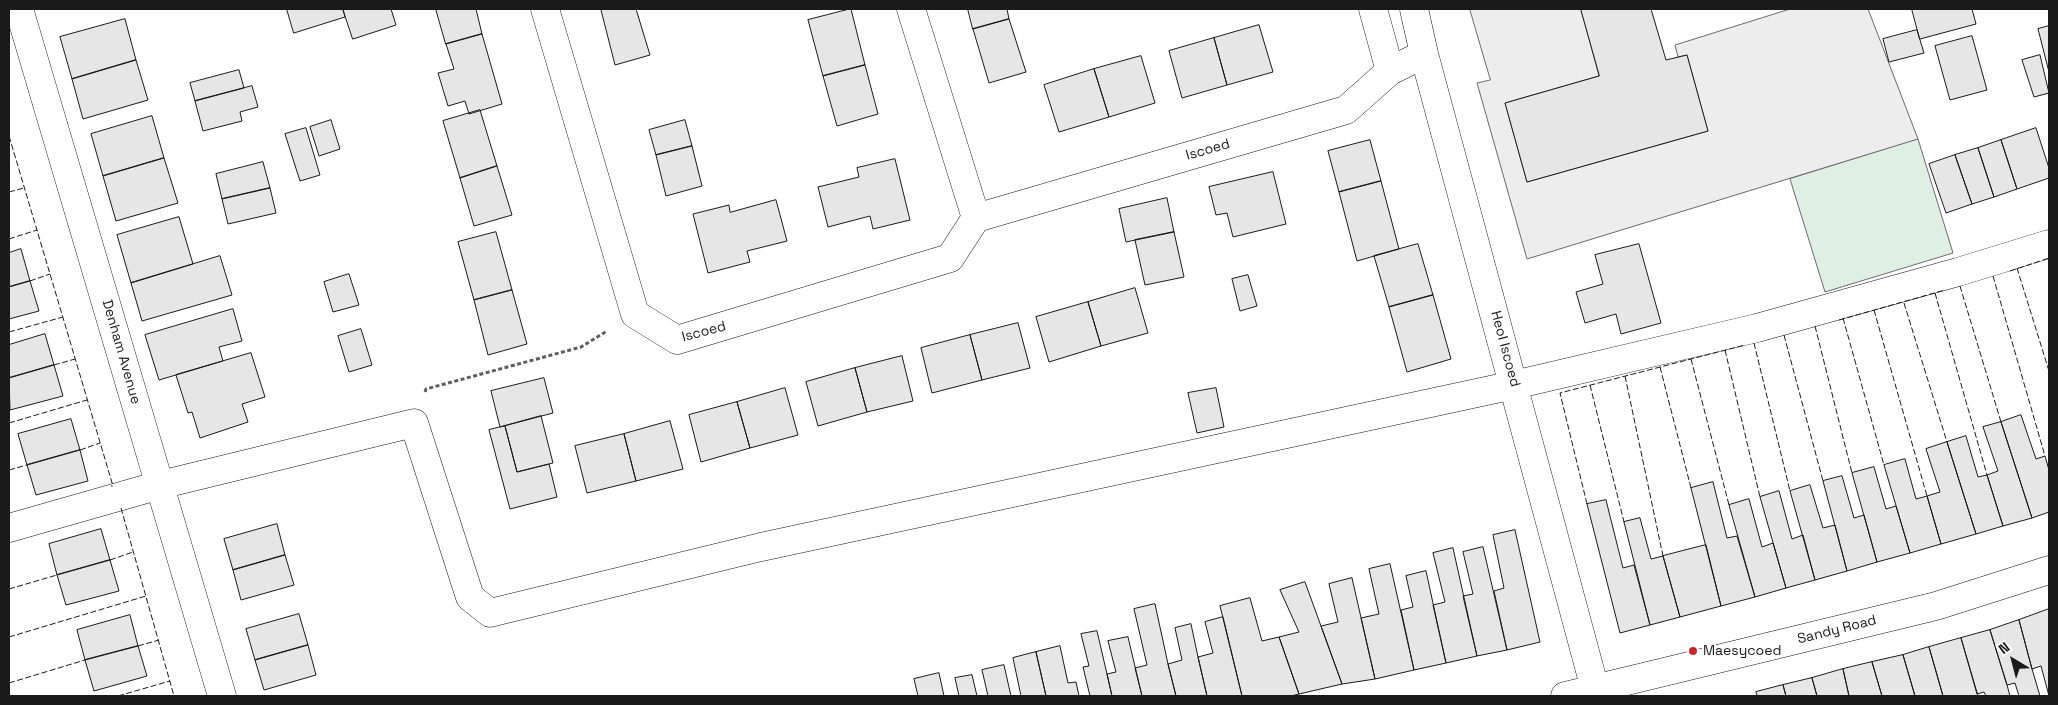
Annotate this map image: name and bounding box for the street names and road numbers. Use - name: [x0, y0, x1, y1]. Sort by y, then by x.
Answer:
- street label: Iscoed: [1184, 136, 1232, 164]
- street label: Denham Avenue: [98, 298, 144, 406]
- street label: Heol Iscoed: [1487, 309, 1523, 389]
- street label: Iscoed: [680, 318, 728, 346]
- street label: Sandy Road: [1796, 612, 1878, 648]

